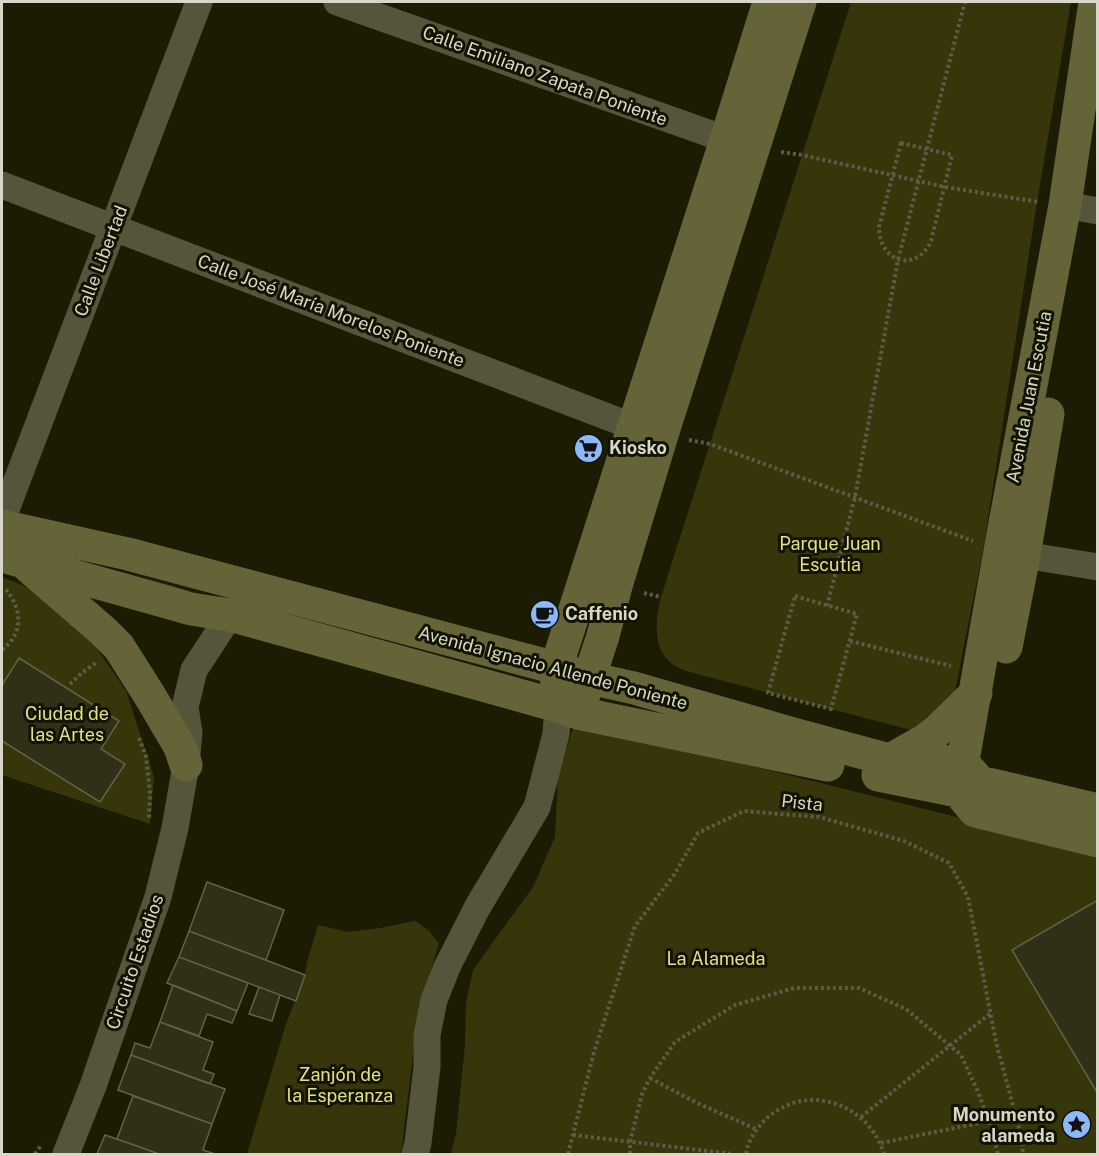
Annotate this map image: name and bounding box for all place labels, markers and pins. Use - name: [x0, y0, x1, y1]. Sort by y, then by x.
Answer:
- supermarket icon: Kiosko: [572, 432, 604, 464]
- place label: Kiosko: [609, 437, 667, 458]
- cafe icon: Caffenio: [528, 598, 560, 630]
- place label: Caffenio: [565, 603, 638, 624]
- place label: Monumento alameda: [953, 1104, 1055, 1146]
- place icon: Monumento alameda: [1060, 1109, 1092, 1141]

